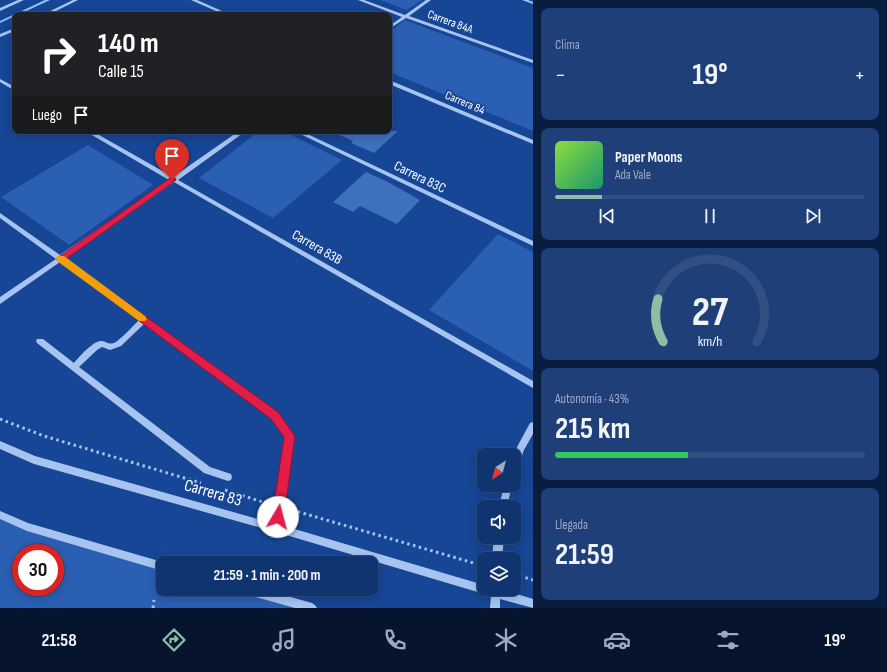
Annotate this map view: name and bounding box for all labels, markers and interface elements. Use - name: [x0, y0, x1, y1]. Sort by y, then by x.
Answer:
- street label: Carrera 84A: [425, 7, 476, 37]
- text: 140 m: [98, 27, 159, 60]
- icon: right: [32, 28, 84, 80]
- text: Clima: [555, 37, 580, 53]
- text: 19°: [692, 57, 728, 93]
- text: Calle 15: [98, 61, 144, 82]
- text: −: [555, 62, 566, 89]
- text: +: [854, 62, 865, 89]
- street label: Carrera 84: [443, 88, 487, 118]
- icon: arrive: [70, 104, 92, 126]
- text: Luego: [32, 106, 62, 125]
- pin: [155, 139, 189, 180]
- icon: arrive: [161, 145, 183, 167]
- text: Paper Moons: [615, 148, 683, 167]
- street label: Carrera 83C: [391, 157, 449, 197]
- text: Ada Vale: [615, 167, 651, 183]
- icon: previous: [596, 205, 618, 227]
- icon: pause: [699, 205, 721, 227]
- icon: next: [802, 205, 824, 227]
- street label: Carrera 83B: [289, 226, 345, 268]
- text: 27: [692, 288, 729, 337]
- text: km/h: [698, 333, 722, 350]
- text: Autonomía · 43%: [555, 391, 629, 407]
- text: 215 km: [555, 411, 630, 447]
- north arrow: [477, 448, 521, 492]
- map controls: [477, 448, 521, 596]
- street label: Carrera 83: [182, 475, 244, 511]
- position arrow: [257, 496, 299, 538]
- button: sound: [477, 500, 521, 544]
- text: Llegada: [555, 517, 588, 533]
- text: 21:59: [555, 537, 614, 573]
- speed limit sign: 30: [12, 544, 64, 596]
- button: layers: [477, 552, 521, 596]
- text: 21:59 · 1 min · 200 m: [213, 566, 321, 585]
- icon: directions: [160, 626, 188, 654]
- icon: music: [270, 626, 298, 654]
- icon: phone: [381, 626, 409, 654]
- icon: climate: [492, 626, 520, 654]
- icon: car: [603, 626, 631, 654]
- icon: filters: [714, 626, 742, 654]
- text: 21:58: [41, 630, 77, 651]
- text: 19°: [824, 630, 846, 651]

